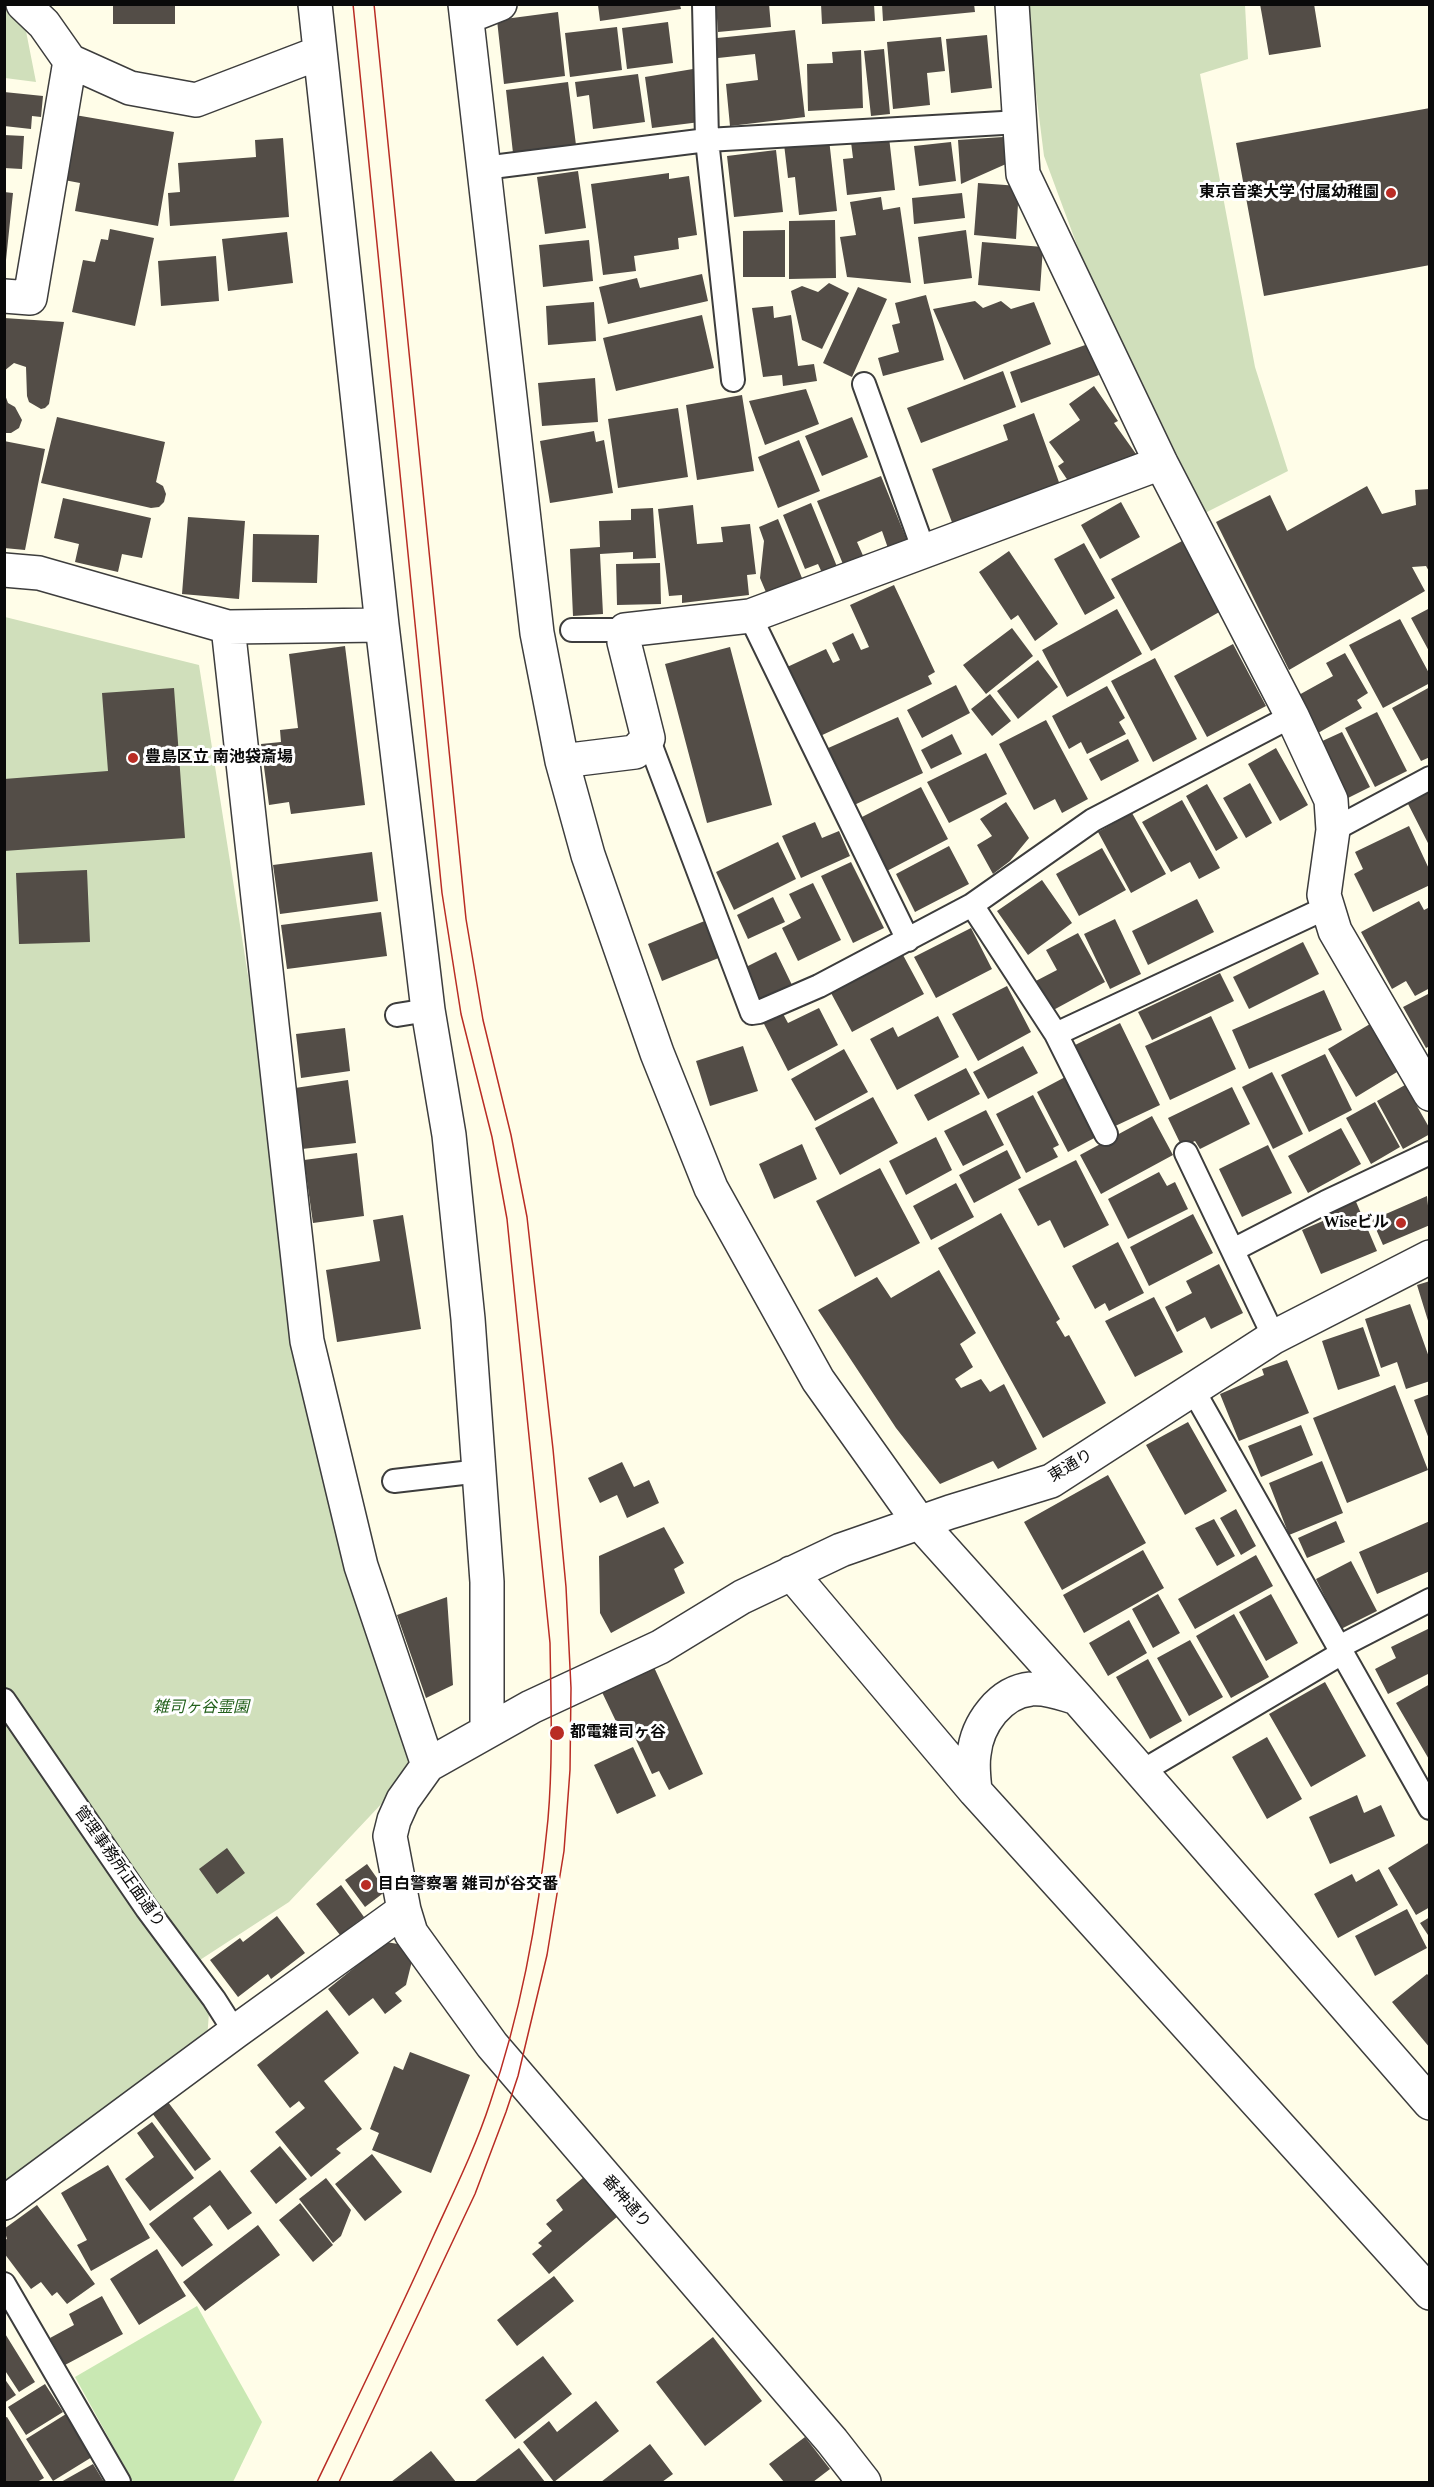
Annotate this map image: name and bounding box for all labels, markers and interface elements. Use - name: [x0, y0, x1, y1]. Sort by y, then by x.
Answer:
- place label: 東京音楽大学 付属幼稚園: [1199, 183, 1379, 203]
- marker: 東京音楽大学 付属幼稚園: [1384, 186, 1398, 200]
- place label: 豊島区立 南池袋斎場: [145, 748, 293, 768]
- marker: 豊島区立 南池袋斎場: [126, 751, 140, 765]
- place label: Wiseビル: [1324, 1213, 1389, 1233]
- marker: Wiseビル: [1394, 1216, 1408, 1230]
- street label: 東通り: [1045, 1445, 1097, 1487]
- park label: 雑司ヶ谷霊園: [153, 1698, 249, 1718]
- place label: 都電雑司ヶ谷: [570, 1723, 666, 1743]
- marker: 都電雑司ヶ谷: [548, 1724, 566, 1742]
- street label: 管理事務所正面通り: [70, 1803, 168, 1931]
- place label: 目白警察署 雑司が谷交番: [378, 1875, 558, 1895]
- marker: 目白警察署 雑司が谷交番: [359, 1878, 373, 1892]
- street label: 番神通り: [598, 2172, 654, 2232]

